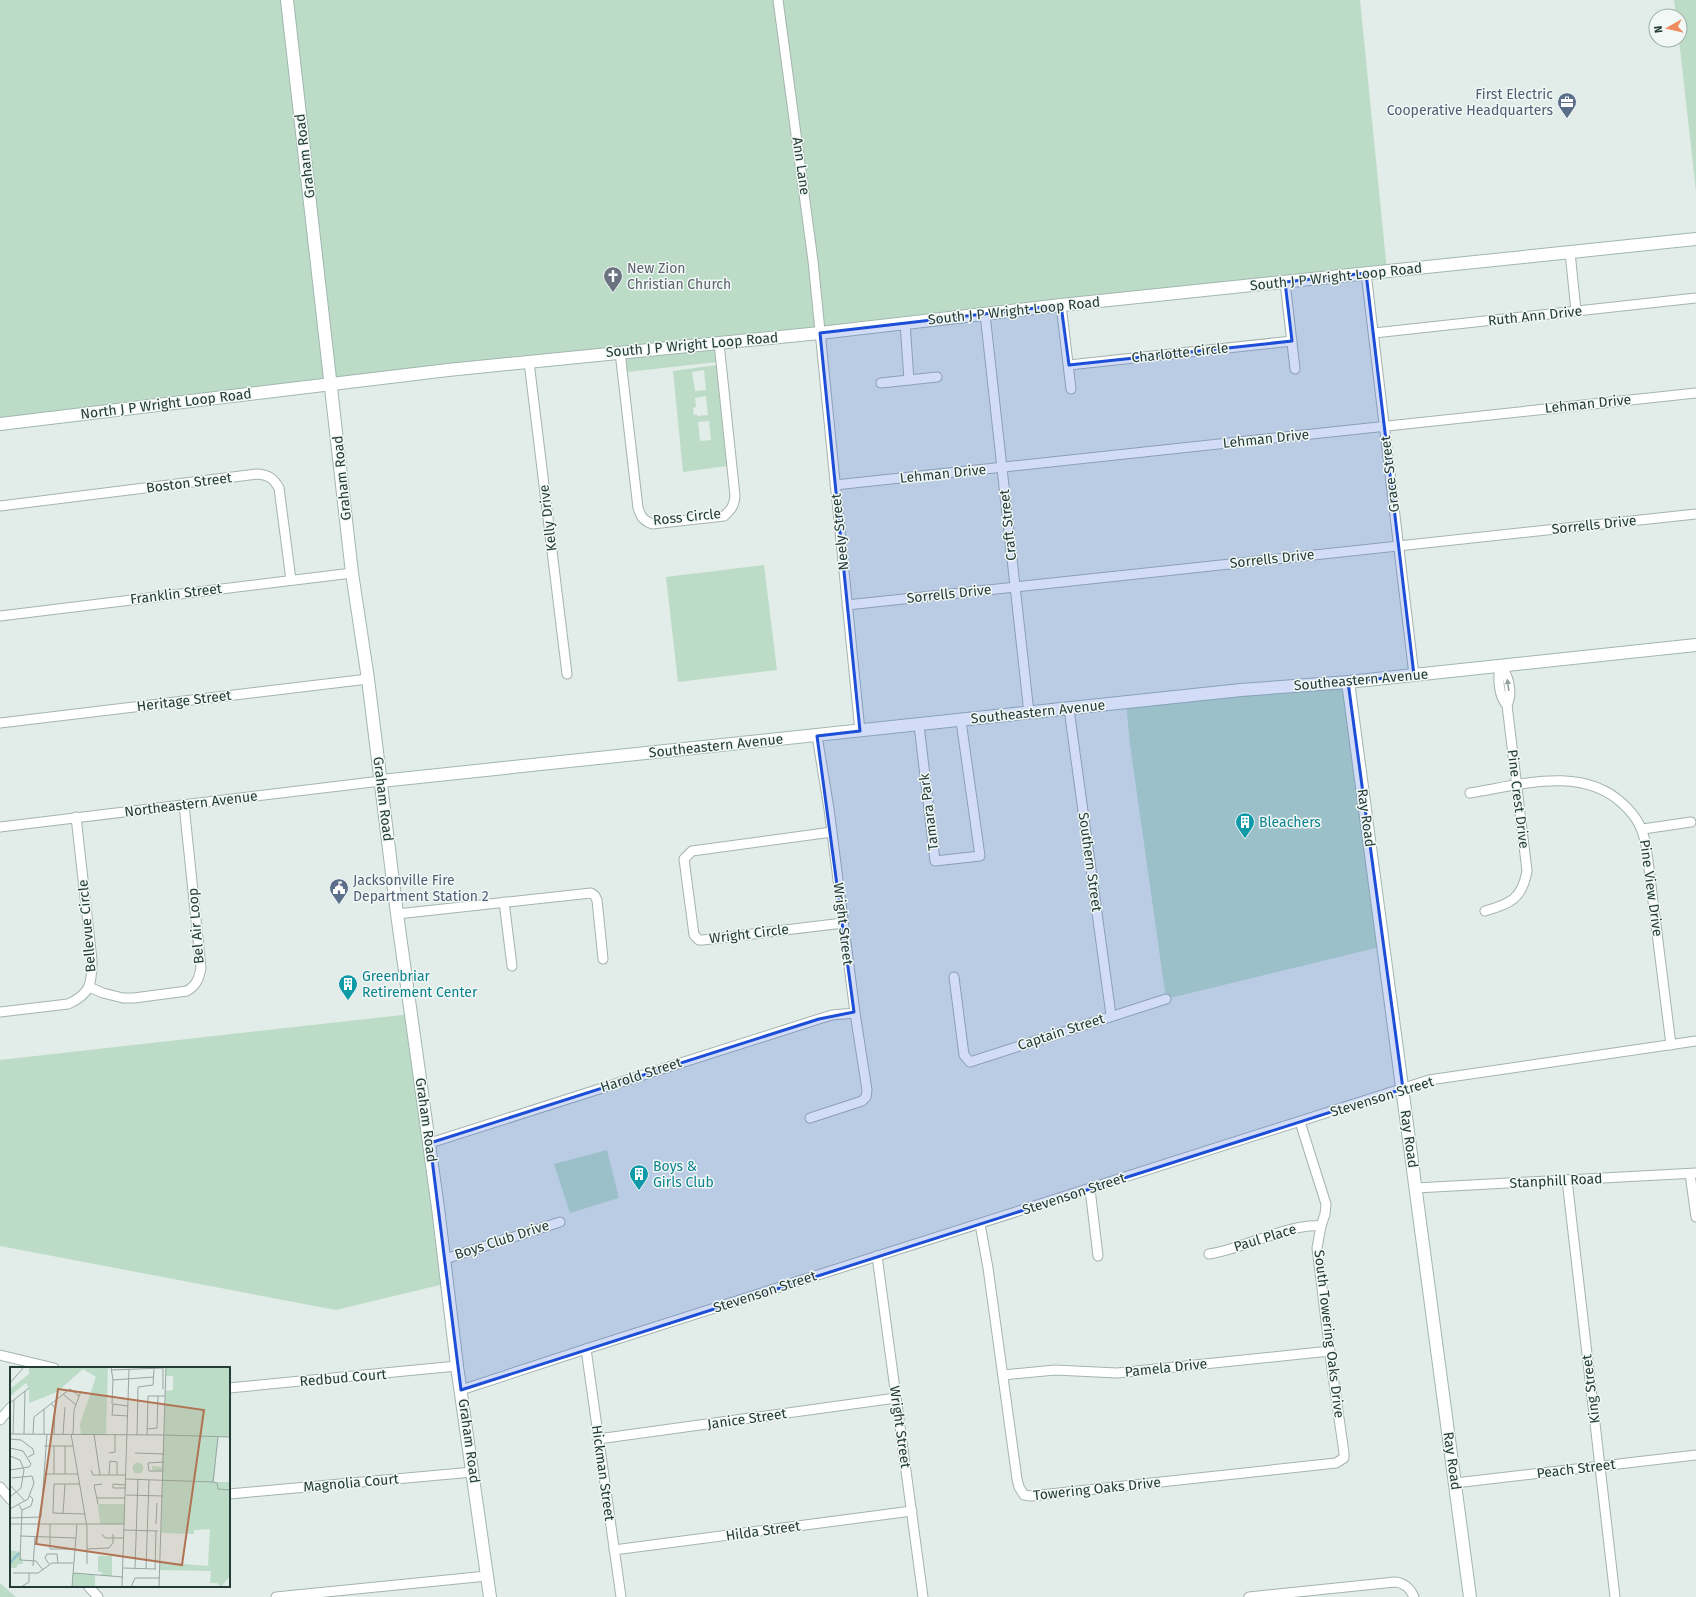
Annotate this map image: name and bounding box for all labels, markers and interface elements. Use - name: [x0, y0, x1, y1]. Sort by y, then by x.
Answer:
- north arrow: [1648, 8, 1688, 48]
- text: N: [1652, 25, 1666, 34]
- place label: First Electric Cooperative Headquarters: [1387, 86, 1553, 119]
- office icon: First Electric Cooperative Headquarters: [1556, 91, 1578, 119]
- street label: Graham Road: [291, 113, 319, 199]
- street label: Ann Lane: [789, 136, 813, 196]
- street label: South J P Wright Loop Road: [1249, 259, 1423, 295]
- place label: New Zion Christian Church: [627, 260, 731, 293]
- church icon: New Zion Christian Church: [602, 265, 624, 293]
- street label: South J P Wright Loop Road: [927, 293, 1101, 329]
- street label: Ruth Ann Drive: [1487, 303, 1583, 329]
- street label: South J P Wright Loop Road: [605, 329, 779, 361]
- street label: Charlotte Circle: [1131, 339, 1229, 367]
- street label: North J P Wright Loop Road: [79, 385, 253, 423]
- street label: Lehman Drive: [1544, 391, 1632, 417]
- street label: Lehman Drive: [1222, 426, 1310, 452]
- street label: Grace Street: [1377, 434, 1403, 513]
- street label: Graham Road: [329, 435, 355, 521]
- street label: Lehman Drive: [899, 461, 987, 487]
- street label: Boston Street: [145, 469, 234, 497]
- street label: Kelly Drive: [535, 484, 561, 552]
- street label: Craft Street: [996, 488, 1020, 561]
- street label: Neely Street: [827, 492, 852, 571]
- street label: Ross Circle: [652, 505, 722, 529]
- street label: Sorrells Drive: [1551, 512, 1637, 538]
- street label: Sorrells Drive: [1229, 546, 1315, 572]
- street label: Franklin Street: [129, 580, 224, 608]
- street label: Sorrells Drive: [906, 581, 992, 607]
- street label: Southeastern Avenue: [1293, 666, 1429, 694]
- one-way arrow: [1505, 678, 1511, 691]
- street label: Heritage Street: [136, 687, 233, 715]
- street label: Southeastern Avenue: [970, 696, 1106, 728]
- street label: Southeastern Avenue: [648, 730, 784, 762]
- street label: Pine Crest Drive: [1503, 748, 1533, 850]
- street label: Graham Road: [369, 756, 397, 842]
- street label: Tamara Park: [916, 772, 942, 852]
- street label: Northeastern Avenue: [123, 787, 259, 821]
- street label: Ray Road: [1354, 788, 1378, 848]
- street label: Southern Street: [1075, 811, 1106, 914]
- building icon: Bleachers: [1234, 811, 1256, 839]
- place label: Bleachers: [1259, 814, 1321, 831]
- street label: Pine View Drive: [1636, 839, 1666, 937]
- place label: Jacksonville Fire Department Station 2: [353, 872, 489, 905]
- public building icon: Jacksonville Fire Department Station 2: [328, 877, 350, 905]
- street label: Bellevue Circle: [74, 879, 100, 973]
- street label: Wright Street: [830, 882, 857, 967]
- street label: Bel Air Loop: [184, 887, 208, 965]
- street label: Wright Circle: [708, 921, 790, 947]
- place label: Greenbriar Retirement Center: [362, 968, 478, 1001]
- building icon: Greenbriar Retirement Center: [337, 973, 359, 1001]
- street label: Captain Street: [1016, 1010, 1107, 1054]
- street label: Harold Street: [598, 1054, 685, 1096]
- street label: Stevenson Street: [1328, 1073, 1437, 1121]
- street label: Graham Road: [412, 1077, 440, 1163]
- street label: Ray Road: [1397, 1109, 1421, 1169]
- place label: Boys & Girls Club: [653, 1158, 714, 1191]
- building icon: Boys & Girls Club: [628, 1163, 650, 1191]
- street label: Stevenson Street: [1020, 1169, 1129, 1219]
- street label: Stanphill Road: [1509, 1170, 1603, 1192]
- street label: Boys Club Drive: [453, 1217, 551, 1263]
- street label: Paul Place: [1232, 1220, 1298, 1256]
- street label: South Towering Oaks Drive: [1310, 1249, 1348, 1419]
- street label: Stevenson Street: [711, 1267, 820, 1317]
- street label: King Street: [1578, 1353, 1604, 1424]
- street label: Pamela Drive: [1124, 1355, 1208, 1381]
- street label: Redbud Court: [299, 1366, 388, 1390]
- inset map: [10, 1367, 230, 1587]
- street label: Wright Street: [886, 1385, 914, 1470]
- street label: Graham Road: [455, 1398, 483, 1484]
- street label: Janice Street: [706, 1405, 789, 1433]
- street label: Hickman Street: [588, 1424, 618, 1523]
- street label: Ray Road: [1440, 1431, 1464, 1491]
- street label: Peach Street: [1536, 1456, 1617, 1482]
- street label: Magnolia Court: [303, 1470, 400, 1496]
- street label: Towering Oaks Drive: [1032, 1474, 1162, 1504]
- street label: Hilda Street: [725, 1517, 802, 1545]

